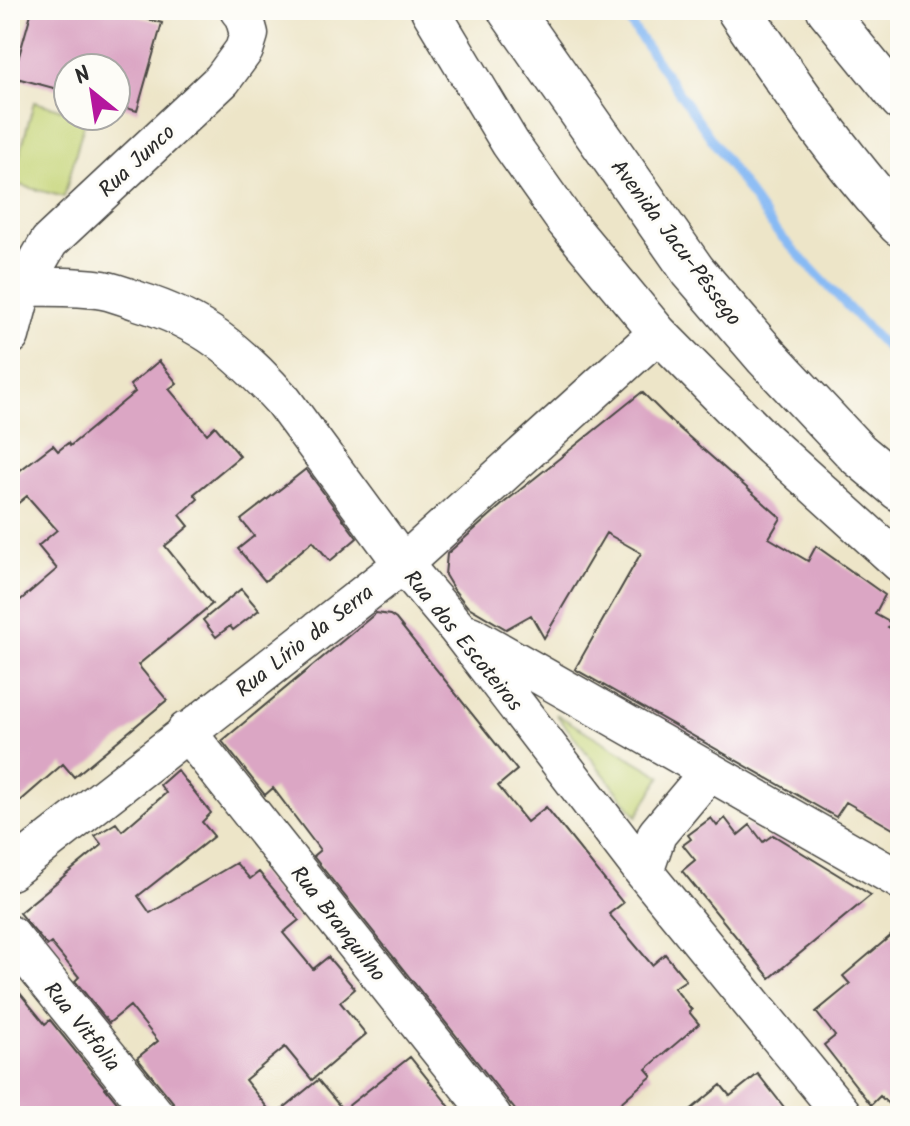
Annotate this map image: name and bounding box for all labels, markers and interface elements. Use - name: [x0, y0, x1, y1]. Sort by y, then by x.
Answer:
- north arrow: [52, 52, 132, 132]
- text: N: [68, 58, 98, 95]
- street label: Rua Junco: [91, 117, 184, 207]
- street label: Avenida Jacu-Pêssego: [600, 153, 750, 334]
- street label: Rua dos Escoteiros: [394, 563, 531, 721]
- street label: Rua Lírio da Serra: [229, 577, 382, 707]
- street label: Rua Branquilho: [280, 859, 394, 990]
- street label: Rua Vitfolia: [34, 975, 128, 1080]

